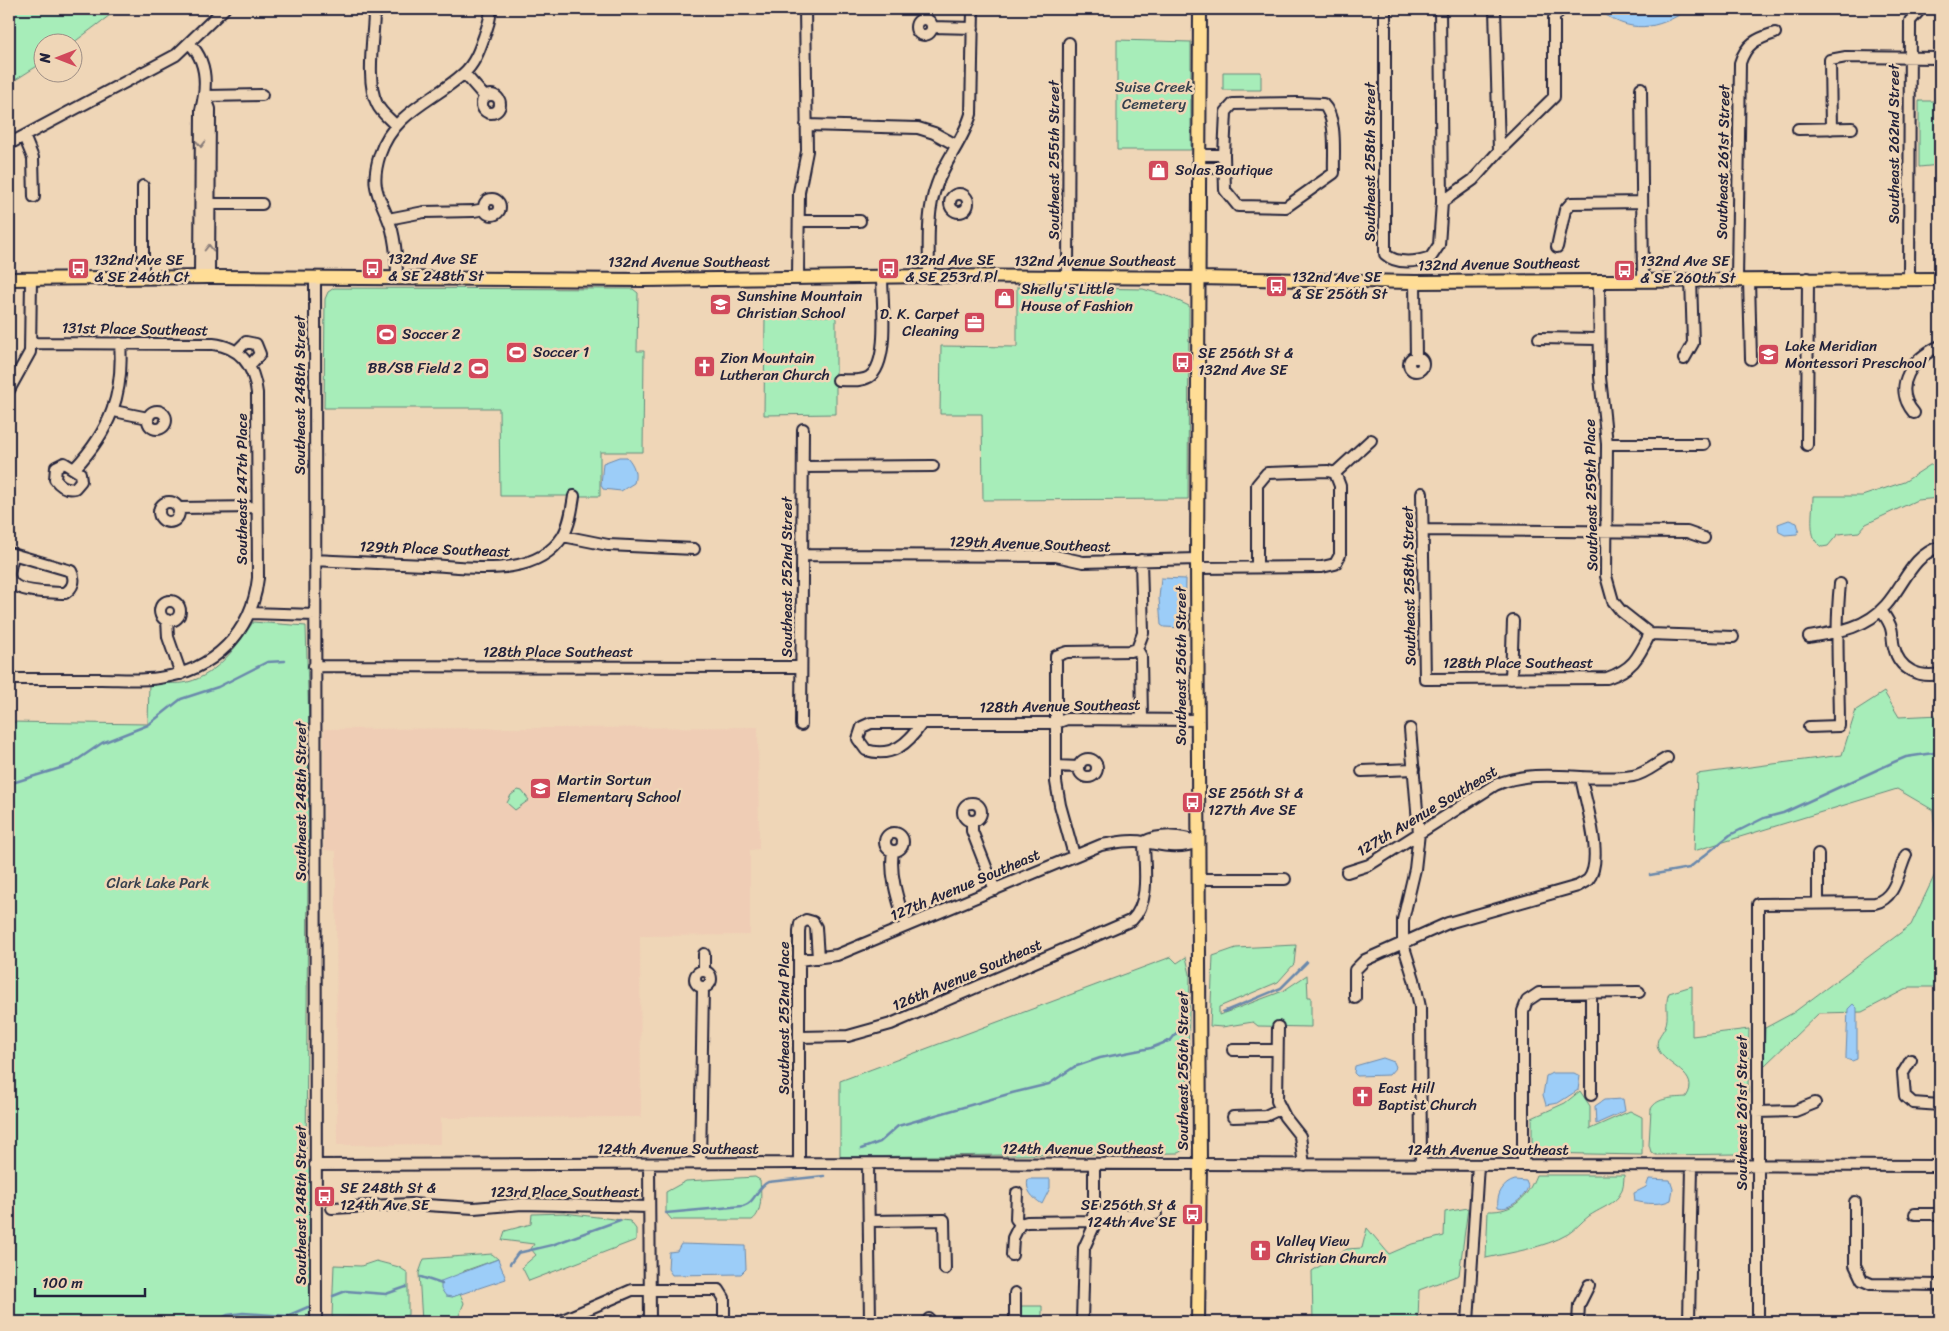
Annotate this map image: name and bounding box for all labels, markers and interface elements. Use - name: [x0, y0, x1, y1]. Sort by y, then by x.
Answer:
- north arrow: [32, 32, 82, 82]
- text: N: [33, 53, 58, 64]
- street label: Southeast 262nd Street: [1881, 63, 1907, 224]
- park label: Suise Creek Cemetery: [1115, 74, 1193, 117]
- street label: Southeast 255th Street: [1041, 79, 1067, 240]
- street label: Southeast 258th Street: [1357, 81, 1383, 242]
- street label: Southeast 261st Street: [1709, 83, 1737, 240]
- one-way arrow: [196, 140, 206, 148]
- place label: Solas Boutique: [1175, 157, 1273, 183]
- shop icon: Solas Boutique: [1147, 158, 1171, 182]
- one-way arrow: [204, 244, 214, 252]
- place label: 132nd Ave SE & SE 248th St: [388, 246, 485, 289]
- place label: 132nd Ave SE & SE 246th Ct: [94, 247, 190, 290]
- place label: 132nd Ave SE & SE 253rd Pl: [905, 247, 998, 290]
- street label: 132nd Avenue Southeast: [1014, 248, 1176, 274]
- place label: 132nd Ave SE & SE 260th St: [1640, 248, 1736, 291]
- street label: 132nd Avenue Southeast: [608, 249, 770, 275]
- street label: 132nd Avenue Southeast: [1418, 250, 1581, 278]
- bus stop icon: 132nd Ave SE & SE 248th St: [360, 256, 384, 280]
- bus stop icon: 132nd Ave SE & SE 246th Ct: [66, 257, 90, 281]
- bus stop icon: 132nd Ave SE & SE 253rd Pl: [877, 257, 901, 281]
- bus stop icon: 132nd Ave SE & SE 260th St: [1612, 258, 1636, 282]
- place label: 132nd Ave SE & SE 256th St: [1292, 264, 1388, 307]
- bus stop icon: 132nd Ave SE & SE 256th St: [1264, 274, 1288, 298]
- place label: Shelly's Little House of Fashion: [1021, 276, 1133, 319]
- place label: Sunshine Mountain Christian School: [737, 283, 862, 326]
- shop icon: Shelly's Little House of Fashion: [993, 286, 1017, 310]
- school or university icon: Sunshine Mountain Christian School: [709, 293, 733, 317]
- place label: D. K. Carpet Cleaning: [880, 301, 960, 344]
- office icon: D. K. Carpet Cleaning: [963, 311, 987, 335]
- street label: Southeast 248th Street: [287, 314, 313, 475]
- street label: 131st Place Southeast: [62, 315, 209, 343]
- place label: Soccer 2: [402, 321, 461, 347]
- sports icon: Soccer 2: [374, 322, 398, 346]
- place label: Lake Meridian Montessori Preschool: [1785, 333, 1927, 376]
- place label: Soccer 1: [533, 339, 589, 365]
- sports icon: Soccer 1: [505, 340, 529, 364]
- place label: SE 256th St & 132nd Ave SE: [1198, 340, 1294, 383]
- school or university icon: Lake Meridian Montessori Preschool: [1757, 343, 1781, 367]
- place label: Zion Mountain Lutheran Church: [720, 345, 830, 388]
- bus stop icon: SE 256th St & 132nd Ave SE: [1170, 350, 1194, 374]
- place label: BB/SB Field 2: [368, 355, 462, 381]
- church icon: Zion Mountain Lutheran Church: [692, 355, 716, 379]
- sports icon: BB/SB Field 2: [466, 356, 490, 380]
- street label: Southeast 247th Place: [229, 413, 255, 565]
- street label: Southeast 259th Place: [1577, 418, 1605, 571]
- street label: Southeast 252nd Street: [774, 496, 800, 657]
- street label: Southeast 258th Street: [1395, 505, 1423, 666]
- street label: 129th Avenue Southeast: [949, 528, 1112, 560]
- street label: 129th Place Southeast: [359, 533, 511, 565]
- street label: Southeast 256th Street: [1168, 585, 1194, 746]
- street label: 128th Place Southeast: [483, 639, 634, 665]
- street label: 128th Place Southeast: [1443, 650, 1594, 676]
- street label: 128th Avenue Southeast: [979, 692, 1141, 720]
- street label: Southeast 248th Street: [288, 720, 314, 881]
- street label: 127th Avenue Southeast: [1351, 758, 1503, 864]
- place label: Martin Sortun Elementary School: [557, 767, 682, 810]
- school or university icon: Martin Sortun Elementary School: [529, 777, 553, 801]
- place label: SE 256th St & 127th Ave SE: [1208, 780, 1304, 823]
- bus stop icon: SE 256th St & 127th Ave SE: [1180, 790, 1204, 814]
- street label: 127th Avenue Southeast: [886, 841, 1044, 928]
- park label: Clark Lake Park: [107, 870, 210, 896]
- street label: 126th Avenue Southeast: [888, 931, 1046, 1018]
- street label: Southeast 252nd Place: [771, 941, 797, 1095]
- street label: Southeast 256th Street: [1170, 990, 1196, 1151]
- street label: Southeast 261st Street: [1729, 1035, 1755, 1190]
- place label: East Hill Baptist Church: [1378, 1075, 1477, 1118]
- church icon: East Hill Baptist Church: [1350, 1085, 1374, 1109]
- street label: Southeast 248th Street: [288, 1124, 314, 1285]
- street label: 124th Avenue Southeast: [597, 1136, 759, 1162]
- street label: 124th Avenue Southeast: [1002, 1136, 1164, 1162]
- street label: 124th Avenue Southeast: [1407, 1137, 1569, 1163]
- place label: SE 248th St & 124th Ave SE: [340, 1175, 436, 1218]
- street label: 123rd Place Southeast: [490, 1179, 640, 1205]
- bus stop icon: SE 248th St & 124th Ave SE: [312, 1185, 336, 1209]
- place label: SE 256th St & 124th Ave SE: [1081, 1192, 1178, 1235]
- bus stop icon: SE 256th St & 124th Ave SE: [1180, 1202, 1204, 1226]
- place label: Valley View Christian Church: [1276, 1228, 1387, 1271]
- church icon: Valley View Christian Church: [1248, 1238, 1272, 1262]
- scale bar: [35, 1266, 145, 1298]
- text: 100 m: [42, 1270, 83, 1296]

